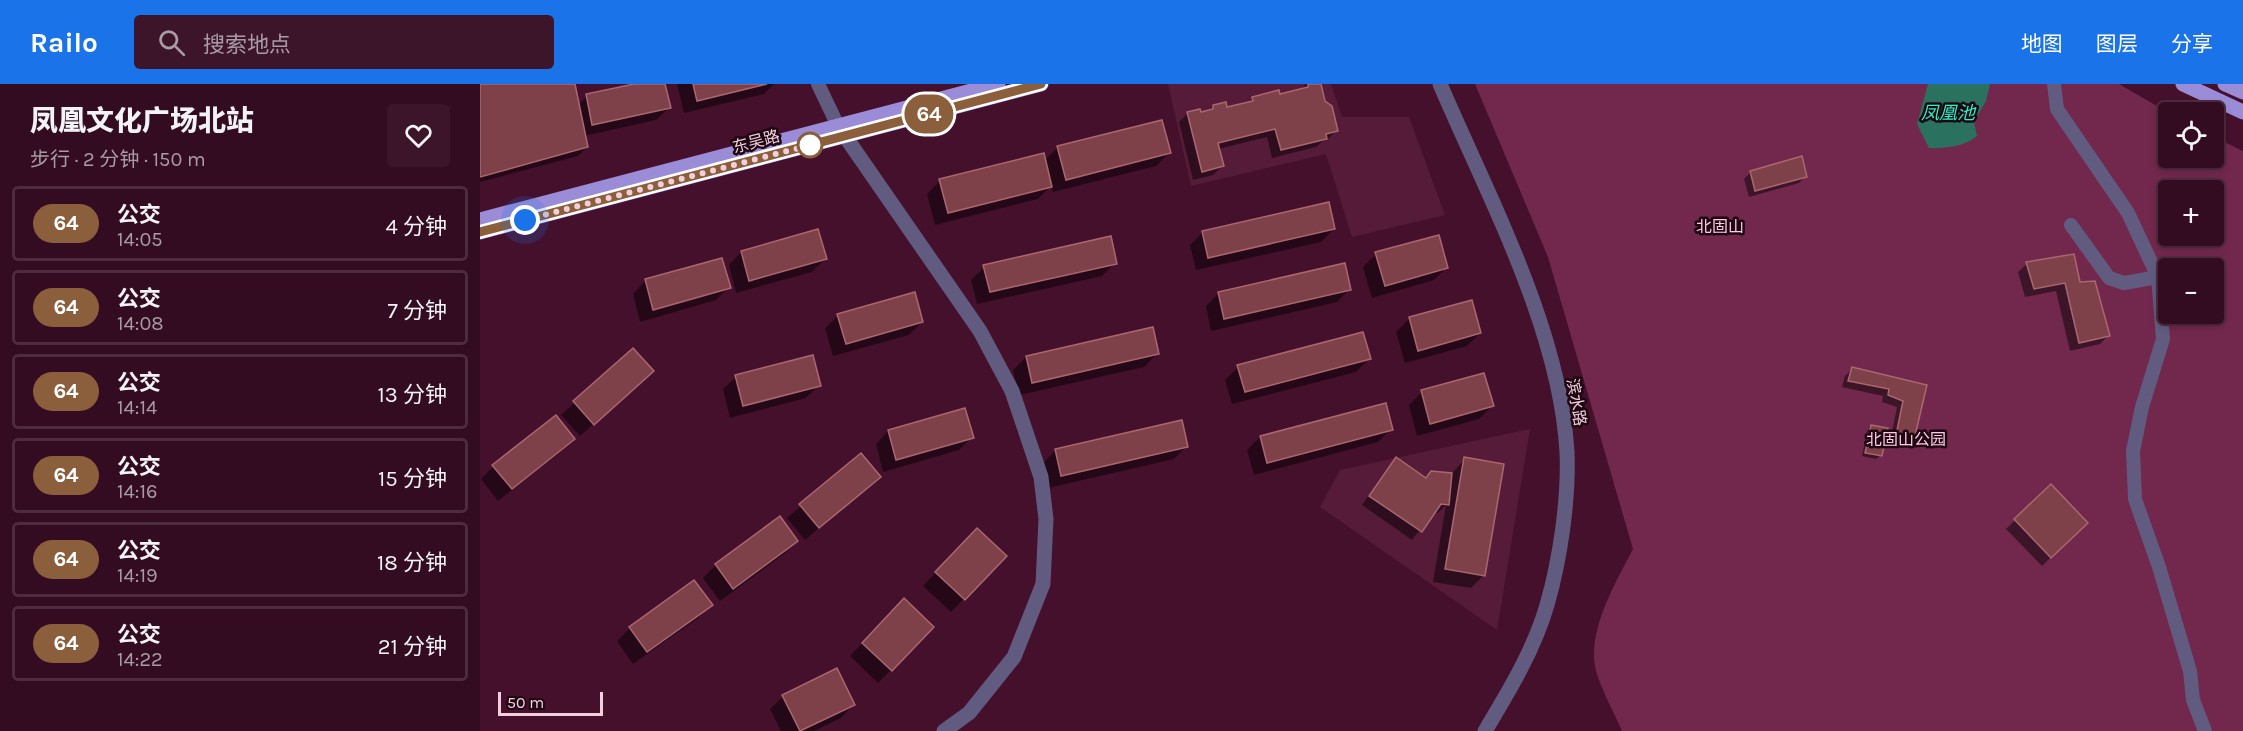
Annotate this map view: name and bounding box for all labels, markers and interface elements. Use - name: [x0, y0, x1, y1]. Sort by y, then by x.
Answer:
- search box: [134, 15, 554, 69]
- text: Railo: [30, 26, 98, 59]
- icon: search: [155, 26, 188, 59]
- text: 搜索地点: [203, 32, 291, 58]
- text: 地图: [2021, 32, 2063, 56]
- text: 图层: [2096, 32, 2138, 56]
- text: 分享: [2171, 32, 2213, 56]
- line badge: 64: [902, 94, 956, 134]
- text: 64: [916, 102, 942, 126]
- water label: 凤凰池: [1921, 102, 1977, 124]
- map controls: [2158, 102, 2224, 324]
- button: locate: [2158, 102, 2224, 168]
- text: 凤凰文化广场北站: [30, 104, 254, 137]
- button: heart: [387, 104, 450, 167]
- street label: 东吴路: [730, 126, 782, 157]
- unlabelled marker: [797, 132, 823, 158]
- text: 步行 · 2 分钟 · 150 m: [30, 148, 206, 171]
- button: +: [2158, 180, 2224, 246]
- text: 公交: [117, 202, 161, 228]
- your location: [510, 205, 540, 235]
- text: 64: [53, 211, 79, 235]
- text: 4 分钟: [385, 214, 447, 240]
- park label: 北固山: [1696, 217, 1744, 236]
- text: 14:05: [117, 228, 163, 251]
- button: −: [2158, 258, 2224, 324]
- text: 公交: [117, 286, 161, 312]
- text: 64: [53, 295, 79, 319]
- text: 7 分钟: [387, 298, 447, 324]
- text: 14:08: [117, 312, 164, 335]
- text: 公交: [117, 370, 161, 396]
- street label: 滨水路: [1563, 377, 1590, 427]
- text: 64: [53, 379, 79, 403]
- text: 13 分钟: [378, 382, 447, 408]
- text: 14:14: [117, 396, 157, 419]
- park label: 北固山公园: [1866, 430, 1946, 449]
- text: 公交: [117, 454, 161, 480]
- text: 64: [53, 463, 79, 487]
- text: 15 分钟: [378, 466, 447, 492]
- text: 14:16: [117, 480, 157, 503]
- text: 公交: [117, 538, 161, 564]
- text: 64: [53, 547, 79, 571]
- text: 18 分钟: [377, 550, 447, 576]
- text: 14:19: [117, 564, 158, 587]
- text: 公交: [117, 622, 161, 648]
- text: 64: [53, 631, 79, 655]
- text: 21 分钟: [378, 634, 447, 660]
- text: 14:22: [117, 648, 163, 671]
- scale bar: [498, 689, 603, 716]
- text: 50 m: [507, 693, 544, 712]

